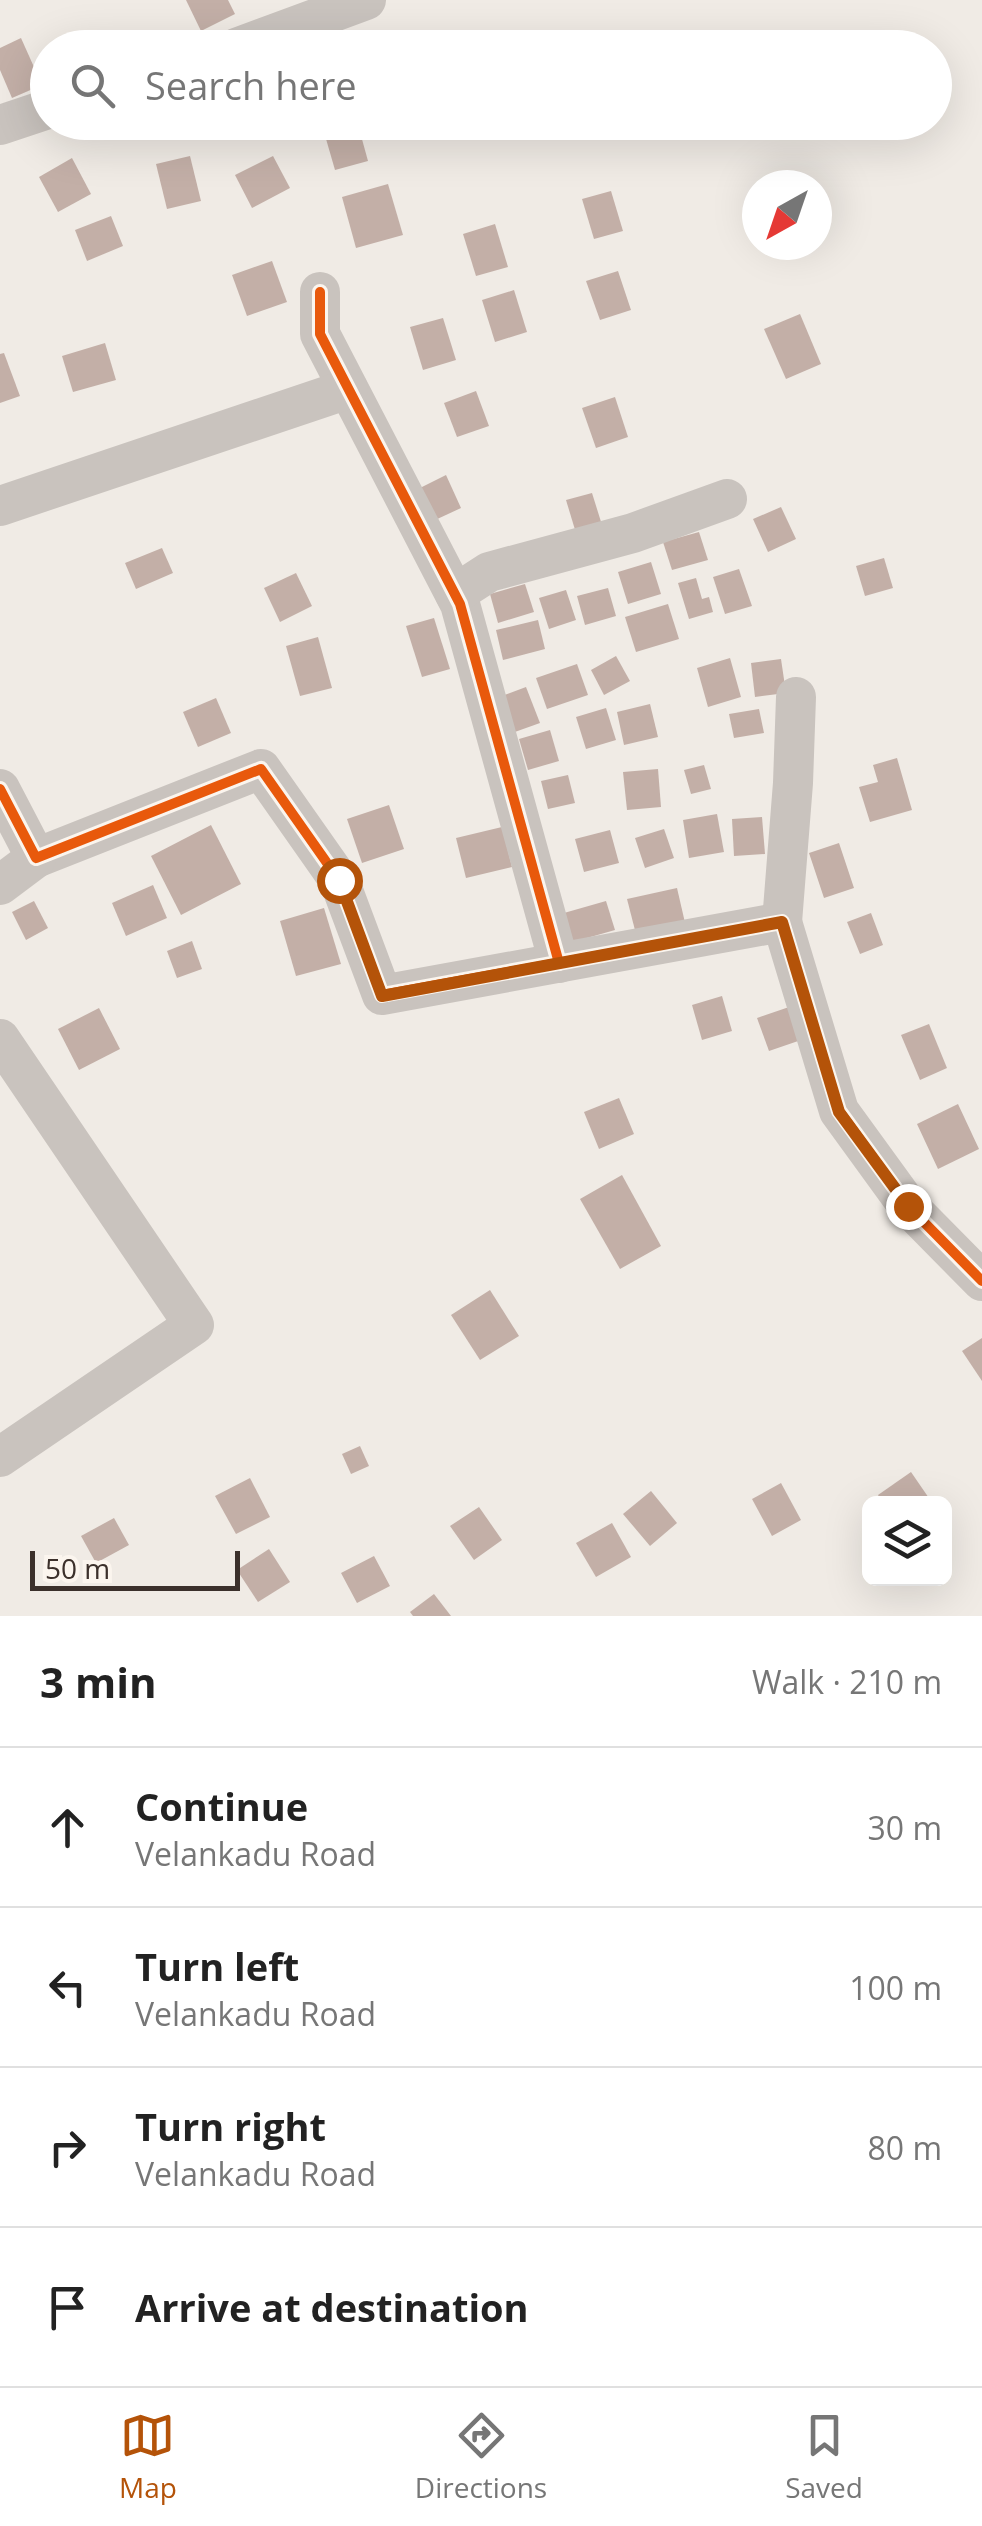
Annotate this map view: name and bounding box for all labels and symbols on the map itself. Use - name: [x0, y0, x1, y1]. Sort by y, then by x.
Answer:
- north arrow: [742, 170, 832, 260]
- route start: [317, 858, 363, 904]
- route end: [886, 1184, 932, 1230]
- scale bar: [30, 1546, 240, 1590]

